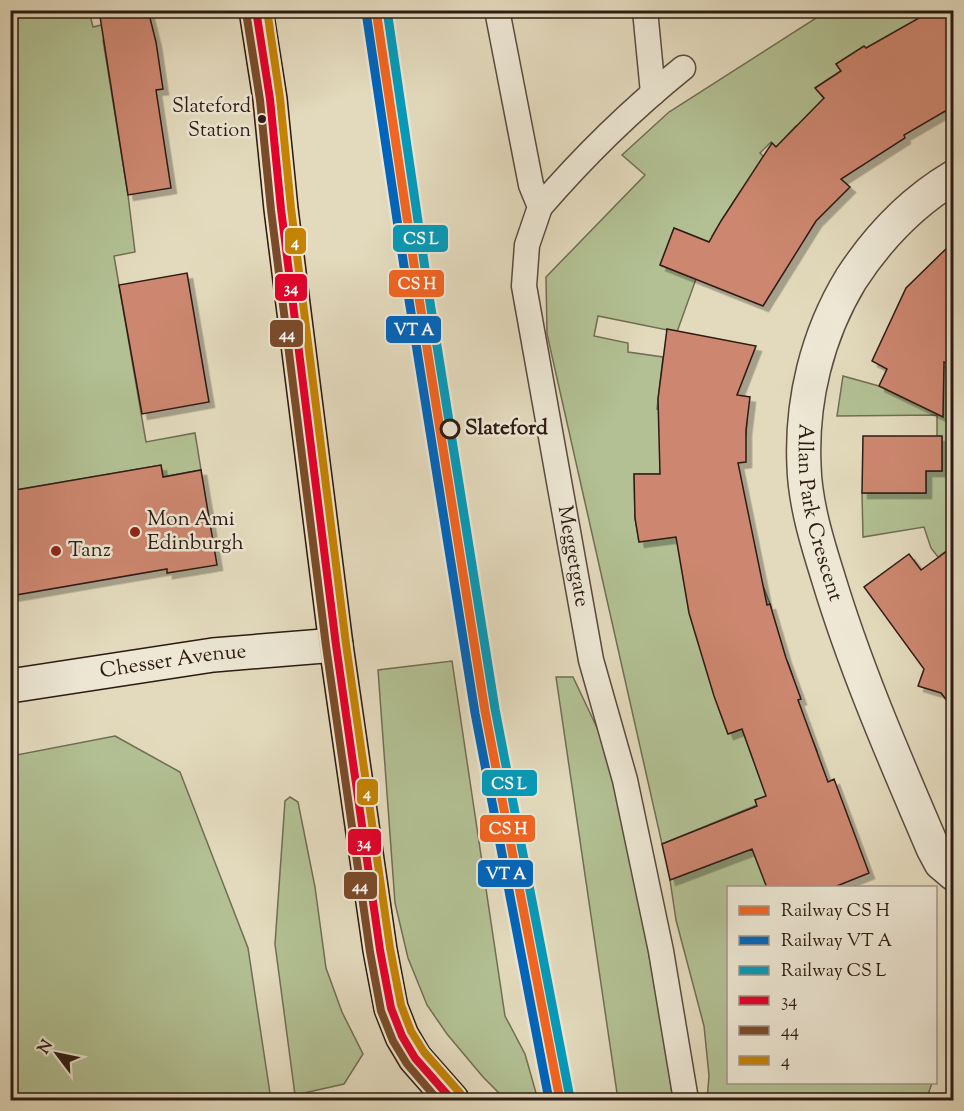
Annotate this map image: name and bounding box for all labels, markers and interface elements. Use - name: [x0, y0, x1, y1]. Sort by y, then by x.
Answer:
- place label: Slateford Station: [172, 93, 251, 146]
- marker: Slateford Station: [256, 113, 268, 125]
- line badge: CS L: [392, 224, 449, 253]
- line badge: 4: [284, 227, 307, 255]
- text: CS L: [403, 229, 439, 252]
- text: 4: [290, 232, 299, 255]
- line badge: CS H: [388, 269, 445, 298]
- line badge: 34: [274, 273, 308, 302]
- text: CS H: [398, 274, 437, 297]
- text: 34: [284, 278, 298, 301]
- line badge: VT A: [385, 315, 442, 344]
- line badge: 44: [269, 319, 304, 348]
- text: VT A: [394, 320, 434, 343]
- text: 44: [278, 324, 295, 347]
- place label: Slateford: [465, 414, 548, 444]
- marker: Slateford: [440, 419, 460, 439]
- street label: Allan Park Crescent: [789, 423, 850, 605]
- street label: Meggetgate: [549, 503, 596, 610]
- place label: Mon Ami Edinburgh: [147, 505, 244, 559]
- marker: Mon Ami Edinburgh: [128, 525, 142, 539]
- place label: Tanz: [68, 536, 111, 566]
- marker: Tanz: [49, 544, 63, 558]
- street label: Chesser Avenue: [98, 637, 248, 687]
- line badge: CS L: [481, 769, 538, 797]
- text: CS L: [491, 774, 527, 797]
- line badge: 4: [356, 778, 379, 806]
- text: 4: [362, 783, 371, 806]
- line badge: CS H: [479, 814, 536, 843]
- text: CS H: [489, 819, 528, 842]
- line badge: 34: [347, 828, 382, 856]
- text: 34: [357, 833, 371, 856]
- line badge: VT A: [477, 859, 534, 888]
- text: VT A: [486, 864, 526, 887]
- line badge: 44: [343, 871, 378, 900]
- text: 44: [351, 876, 368, 899]
- legend: [727, 886, 937, 1084]
- text: Railway CS H: [781, 899, 890, 925]
- text: Railway VT A: [781, 929, 892, 955]
- text: Railway CS L: [781, 959, 887, 985]
- text: 34: [781, 989, 797, 1015]
- text: 44: [781, 1019, 799, 1045]
- north arrow: [27, 1024, 87, 1084]
- text: N: [33, 1036, 60, 1059]
- text: 4: [781, 1049, 790, 1075]

